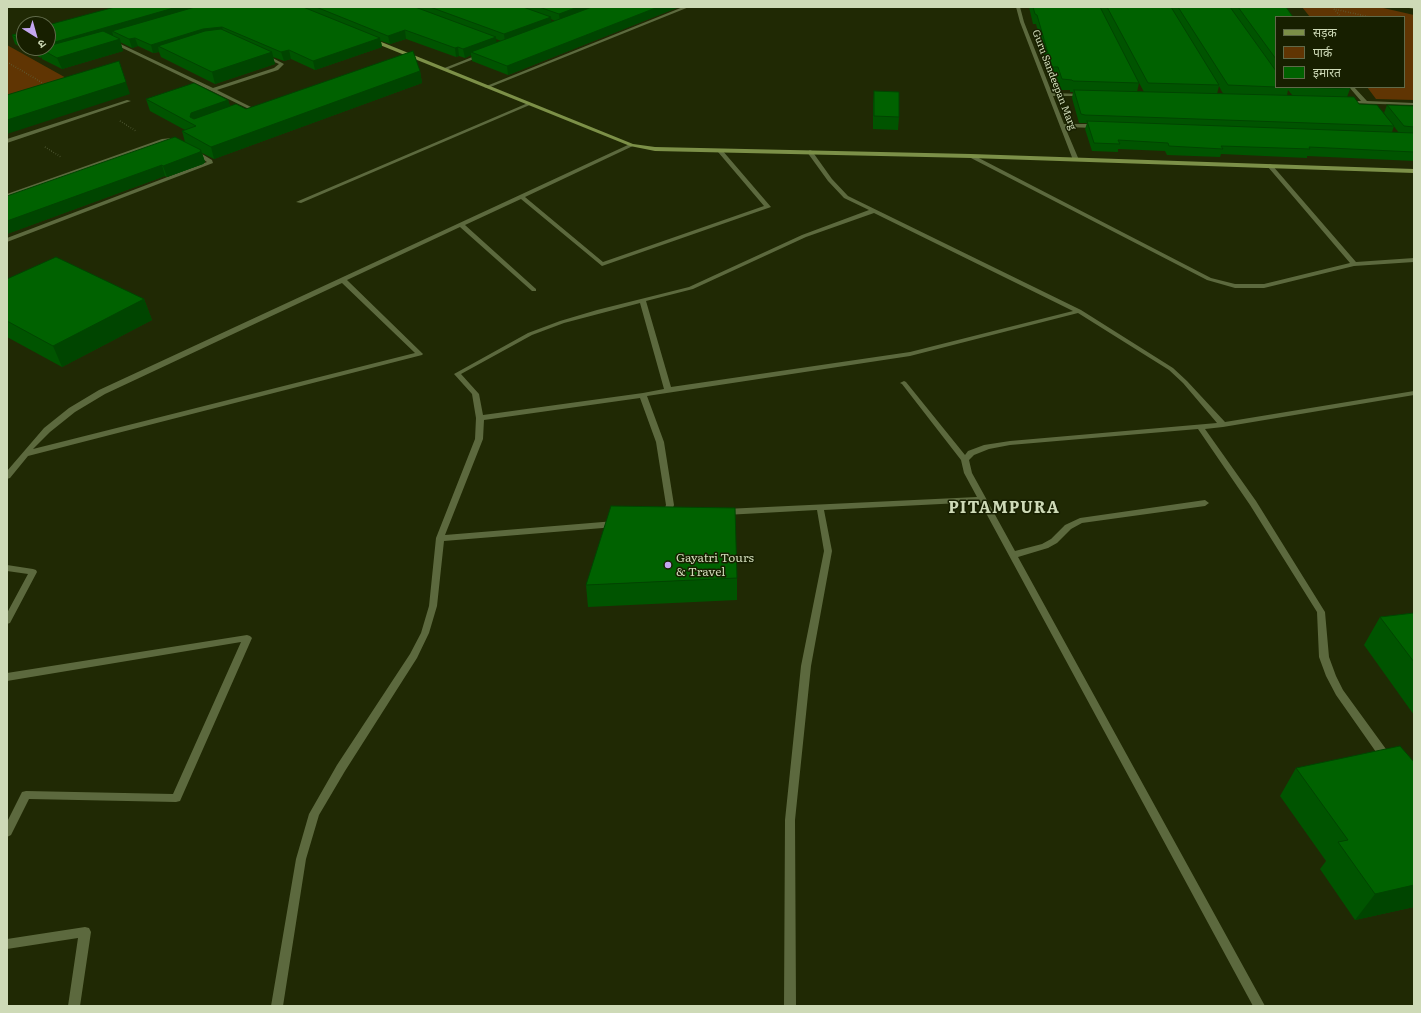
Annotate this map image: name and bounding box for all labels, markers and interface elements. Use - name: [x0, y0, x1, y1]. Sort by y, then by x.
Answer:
- north arrow: [16, 16, 56, 56]
- legend: [1275, 16, 1405, 88]
- text: सड़क: [1313, 23, 1337, 41]
- street label: Guru Sandeepan Marg: [1029, 28, 1079, 132]
- text: उ: [35, 36, 50, 53]
- text: पार्क: [1313, 43, 1332, 61]
- text: इमारत: [1313, 63, 1341, 81]
- district label: PITAMPURA: [948, 498, 1060, 518]
- place label: Gayatri Tours & Travel: [676, 551, 754, 579]
- marker: Gayatri Tours & Travel: [663, 560, 673, 570]

